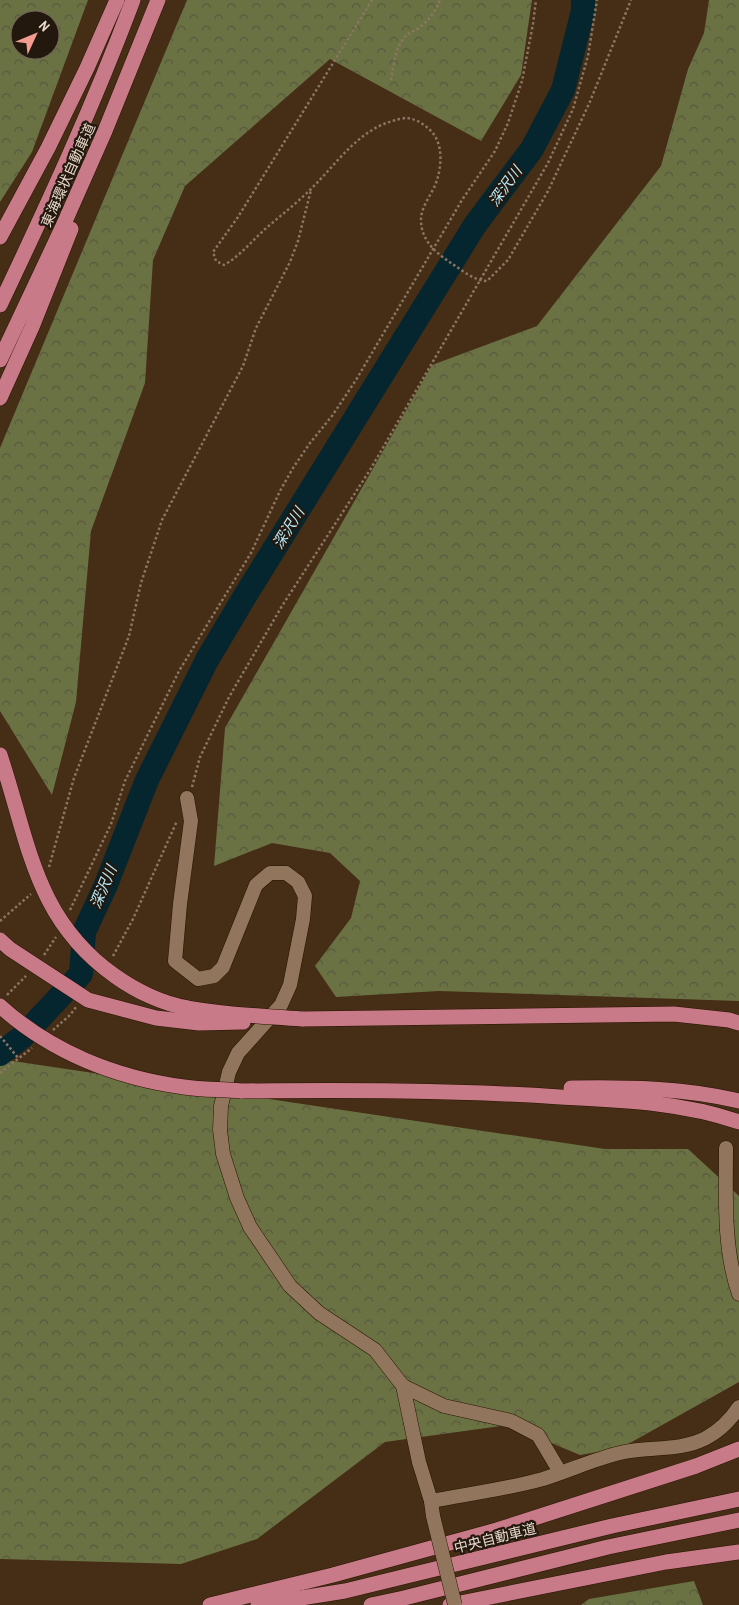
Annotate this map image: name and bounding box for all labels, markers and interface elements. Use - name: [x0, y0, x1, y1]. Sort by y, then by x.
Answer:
- north arrow: [10, 10, 60, 60]
- text: N: [35, 17, 54, 35]
- street label: 東海環状自動車道: [37, 120, 99, 230]
- water label: 深沢川: [483, 160, 528, 210]
- water label: 深沢川: [267, 502, 310, 553]
- water label: 深沢川: [85, 860, 122, 912]
- street label: 中央自動車道: [452, 1519, 538, 1557]

